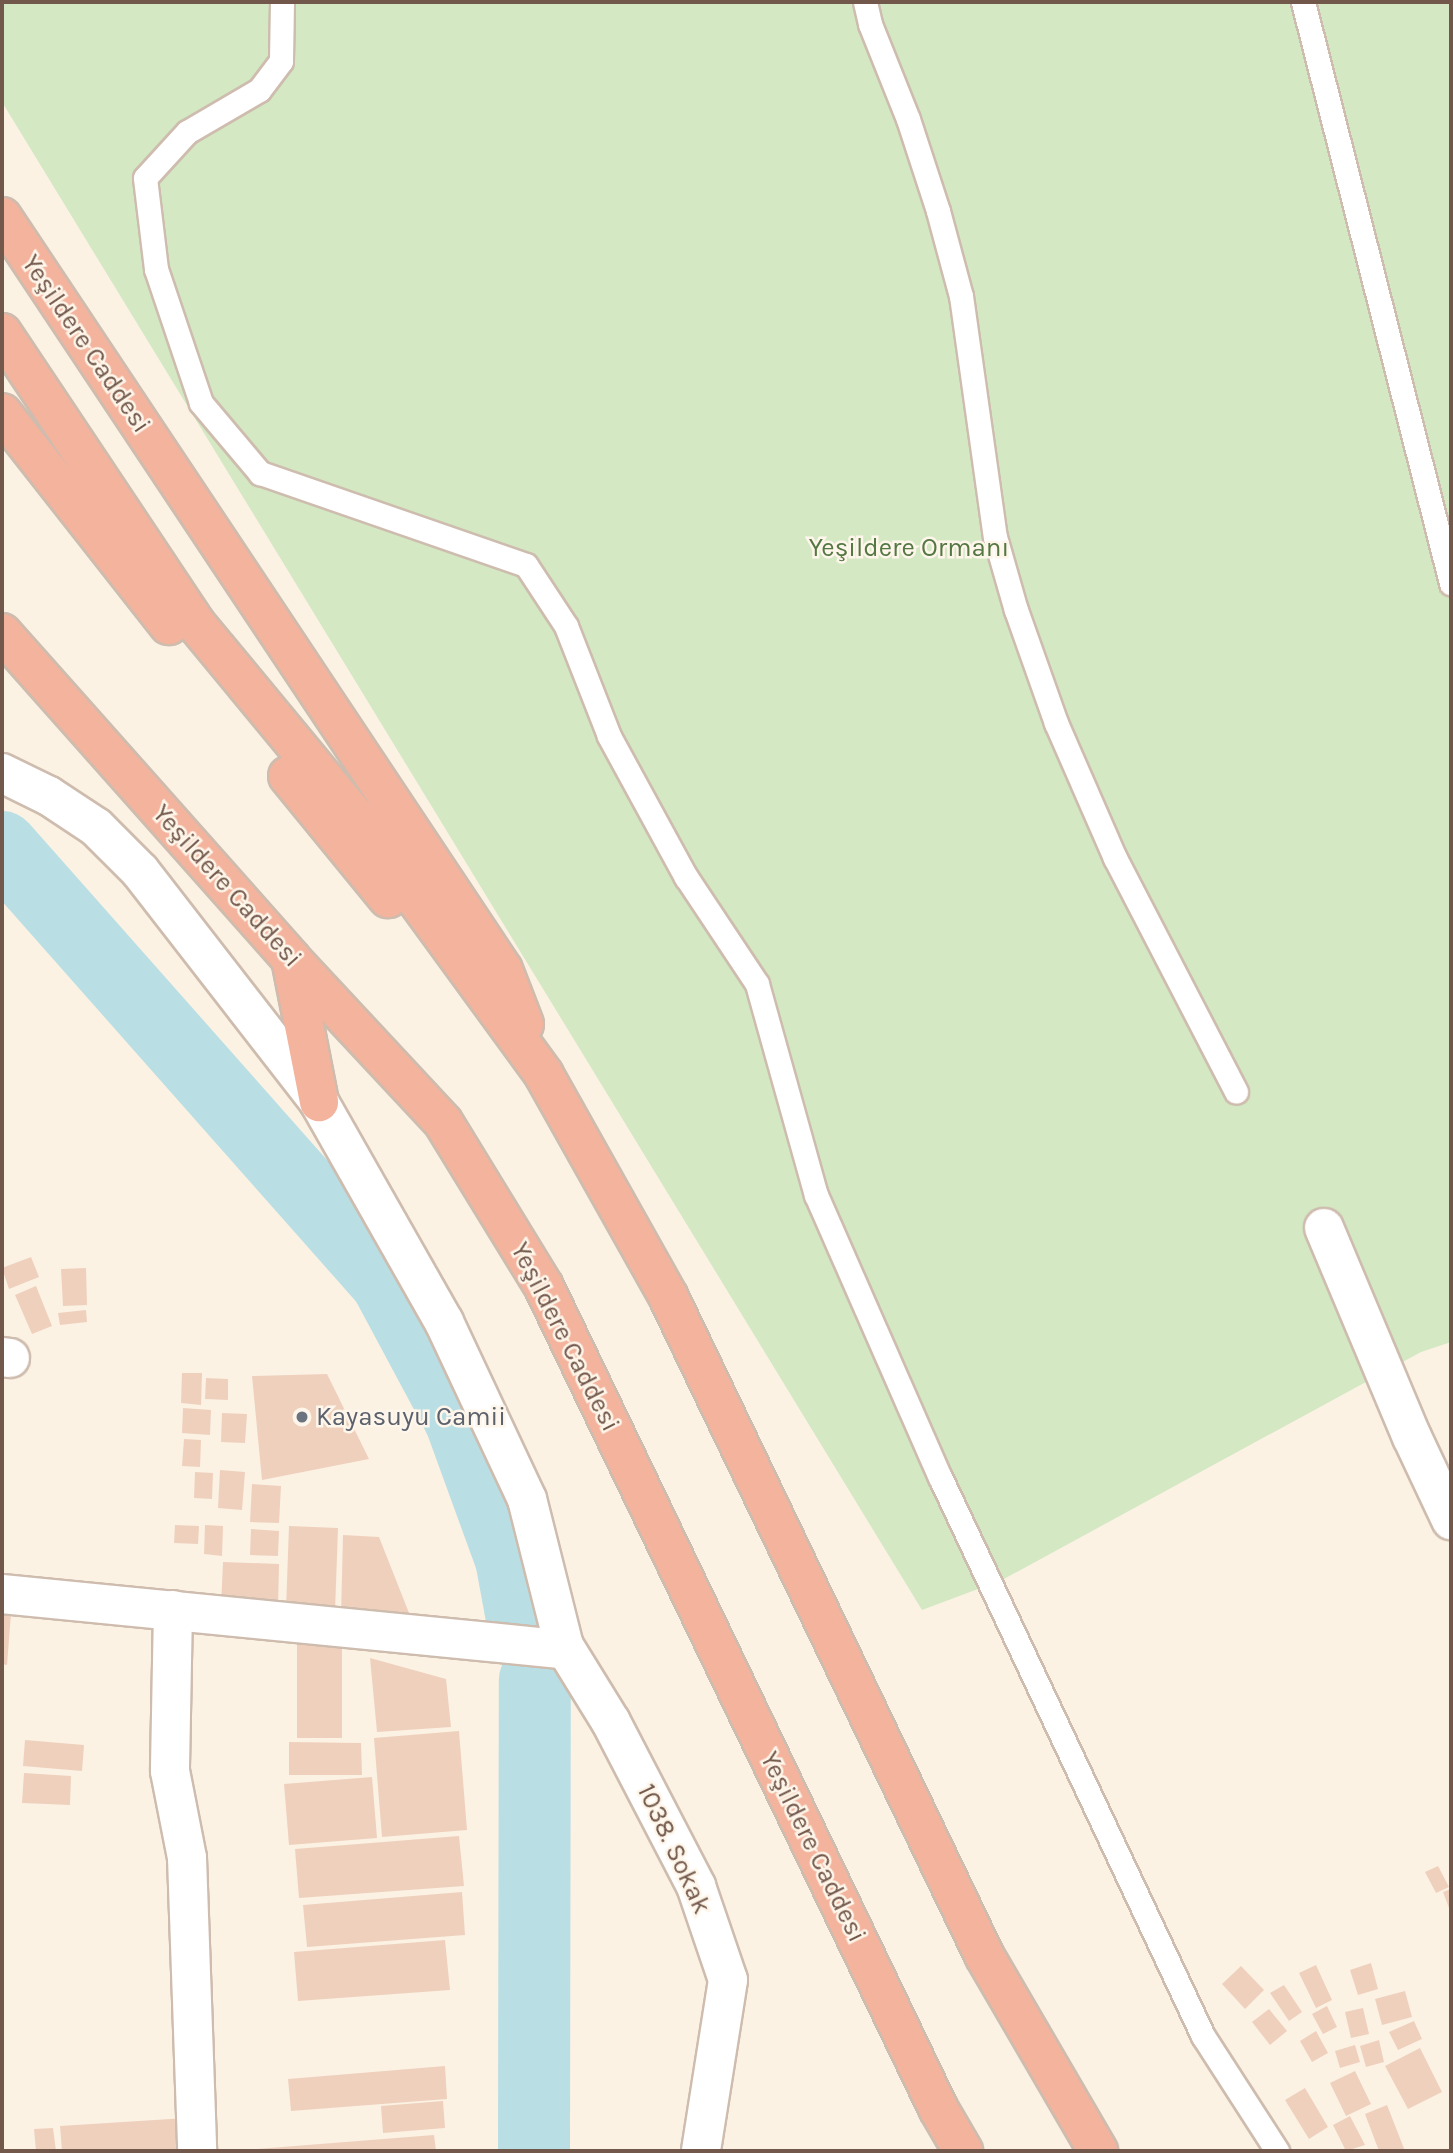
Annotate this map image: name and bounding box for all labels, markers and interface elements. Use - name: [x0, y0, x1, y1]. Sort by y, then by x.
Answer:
- street label: Yeşildere Caddesi: [15, 249, 157, 439]
- park label: Yeşildere Ormanı: [809, 532, 1009, 564]
- street label: Yeşildere Caddesi: [146, 798, 308, 974]
- street label: Yeşildere Caddesi: [504, 1237, 626, 1437]
- place label: Kayasuyu Camii: [316, 1401, 506, 1433]
- marker: Kayasuyu Camii: [294, 1409, 310, 1425]
- street label: Yeşildere Caddesi: [753, 1747, 873, 1947]
- street label: 1038. Sokak: [630, 1779, 718, 1919]

